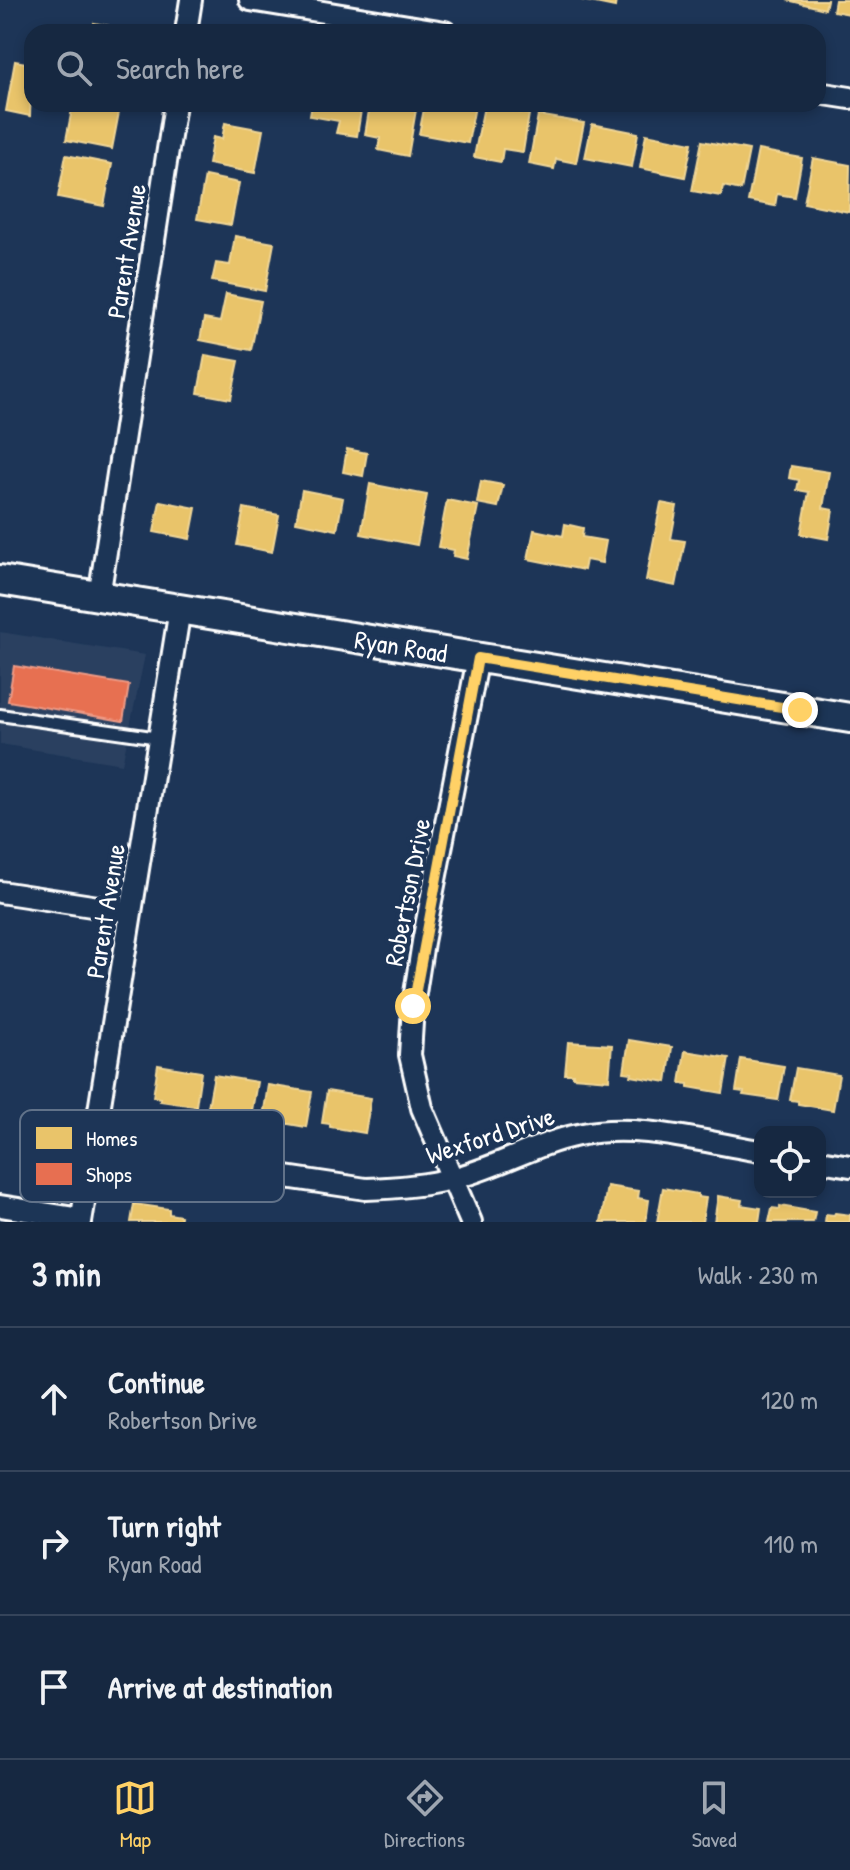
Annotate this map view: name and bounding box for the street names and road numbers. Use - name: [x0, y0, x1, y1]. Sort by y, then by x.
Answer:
- street label: Parent Avenue: [98, 181, 154, 321]
- street label: Ryan Road: [352, 621, 450, 671]
- street label: Robertson Drive: [376, 815, 438, 969]
- street label: Parent Avenue: [77, 841, 133, 981]
- street label: Wexford Drive: [421, 1098, 559, 1172]

